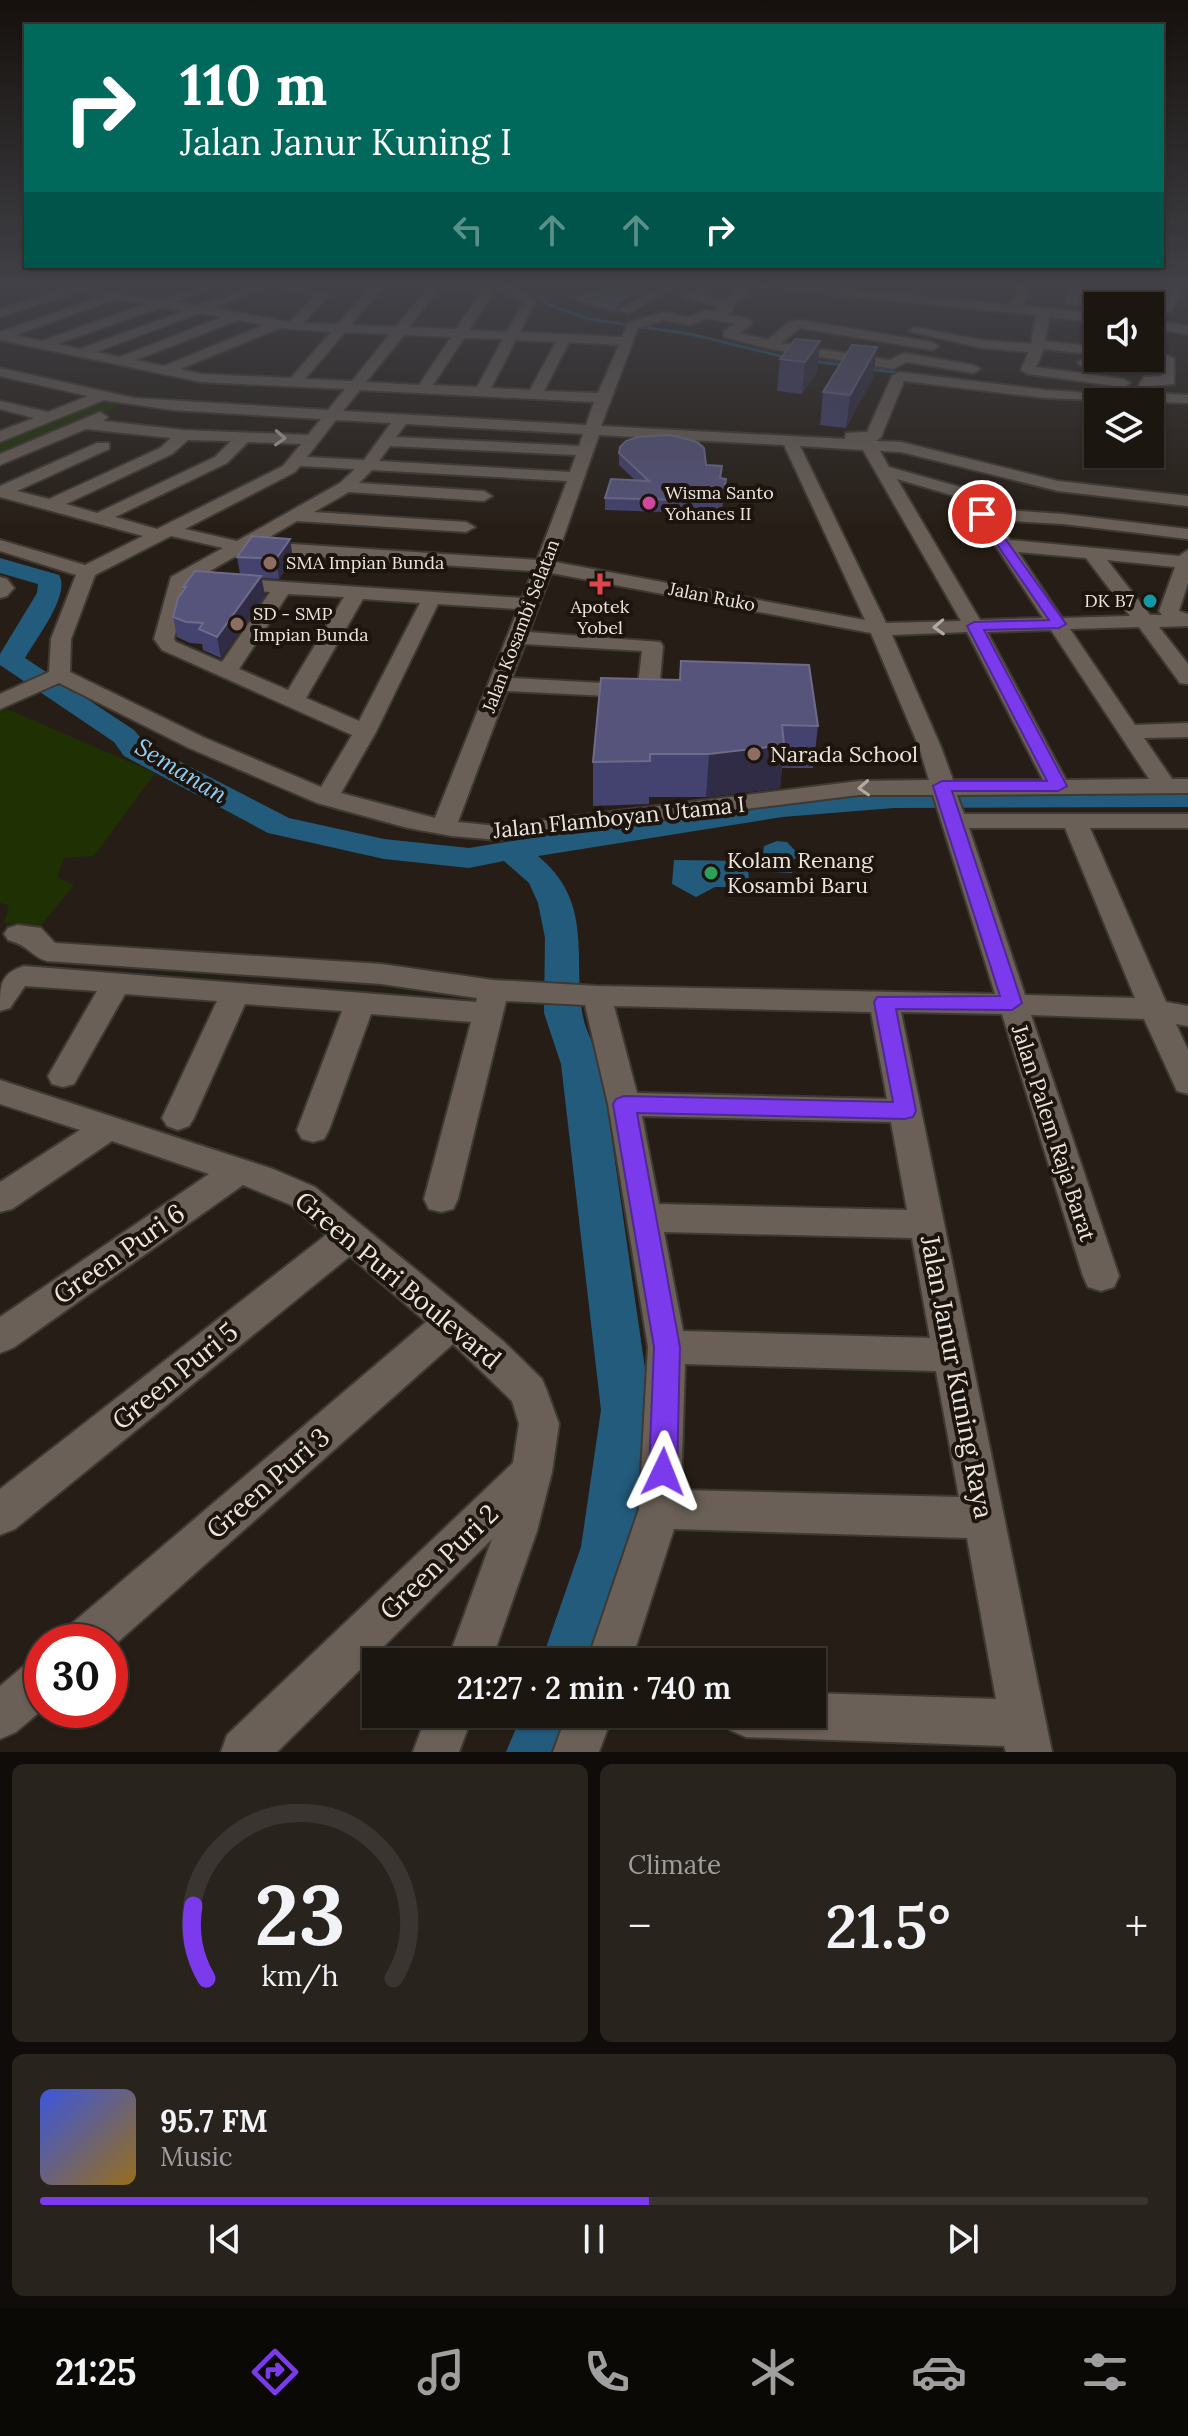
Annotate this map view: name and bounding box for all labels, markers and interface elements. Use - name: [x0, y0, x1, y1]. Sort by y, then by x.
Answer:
- text: 110 m: [180, 49, 327, 120]
- icon: right: [48, 56, 152, 160]
- text: Jalan Janur Kuning I: [180, 119, 512, 165]
- icon: left: [446, 208, 490, 252]
- icon: ahead: [530, 208, 574, 252]
- icon: ahead: [614, 208, 658, 252]
- icon: right: [698, 208, 742, 252]
- map controls: [1084, 292, 1164, 468]
- button: sound: [1084, 292, 1164, 372]
- button: layers: [1084, 388, 1164, 468]
- one-way arrow: [274, 429, 287, 446]
- pin: [948, 480, 1016, 548]
- place label: Wisma Santo Yohanes II: [664, 481, 774, 525]
- icon: arrive: [960, 492, 1004, 536]
- marker: Wisma Santo Yohanes II: [640, 494, 658, 512]
- street label: Jalan Kosambi Selatan: [477, 536, 564, 716]
- place label: SMA Impian Bunda: [286, 551, 444, 574]
- marker: SMA Impian Bunda: [261, 554, 279, 572]
- marker: Apotek Yobel: [591, 575, 609, 593]
- street label: Jalan Ruko: [666, 577, 757, 616]
- place label: DK B7: [1084, 589, 1134, 612]
- marker: DK B7: [1141, 592, 1159, 610]
- place label: Apotek Yobel: [570, 595, 630, 639]
- place label: SD - SMP Impian Bunda: [253, 602, 369, 646]
- marker: SD - SMP Impian Bunda: [228, 615, 246, 633]
- one-way arrow: [932, 619, 945, 636]
- water label: Semanan: [130, 731, 233, 810]
- place label: Narada School: [770, 740, 918, 768]
- marker: Narada School: [745, 745, 763, 763]
- one-way arrow: [857, 780, 870, 797]
- street label: Jalan Flamboyan Utama I: [491, 790, 746, 844]
- place label: Kolam Renang Kosambi Baru: [727, 846, 874, 899]
- marker: Kolam Renang Kosambi Baru: [702, 864, 720, 882]
- street label: Jalan Palem Raja Barat: [1005, 1020, 1102, 1245]
- street label: Green Puri Boulevard: [288, 1184, 508, 1376]
- street label: Green Puri 6: [46, 1196, 191, 1311]
- street label: Jalan Janur Kuning Raya: [914, 1232, 1001, 1521]
- street label: Green Puri 5: [105, 1315, 244, 1436]
- street label: Green Puri 3: [199, 1420, 336, 1545]
- position arrow: [621, 1430, 705, 1514]
- street label: Green Puri 2: [372, 1497, 505, 1626]
- speed limit sign: 30: [24, 1624, 128, 1728]
- text: 21:27 · 2 min · 740 m: [457, 1669, 731, 1707]
- text: Climate: [628, 1848, 721, 1881]
- text: 23: [255, 1861, 345, 1968]
- text: 21.5°: [825, 1888, 951, 1964]
- text: −: [628, 1898, 651, 1954]
- text: +: [1125, 1898, 1148, 1954]
- text: km/h: [261, 1957, 339, 1994]
- text: 95.7 FM: [160, 2102, 268, 2140]
- text: Music: [160, 2140, 233, 2173]
- icon: previous: [203, 2217, 247, 2261]
- icon: pause: [572, 2217, 616, 2261]
- icon: next: [941, 2217, 985, 2261]
- icon: directions: [247, 2344, 303, 2400]
- icon: music: [413, 2344, 469, 2400]
- icon: phone: [579, 2344, 635, 2400]
- icon: climate: [745, 2344, 801, 2400]
- icon: car: [911, 2344, 967, 2400]
- icon: filters: [1077, 2344, 1133, 2400]
- text: 21:25: [55, 2349, 136, 2395]

